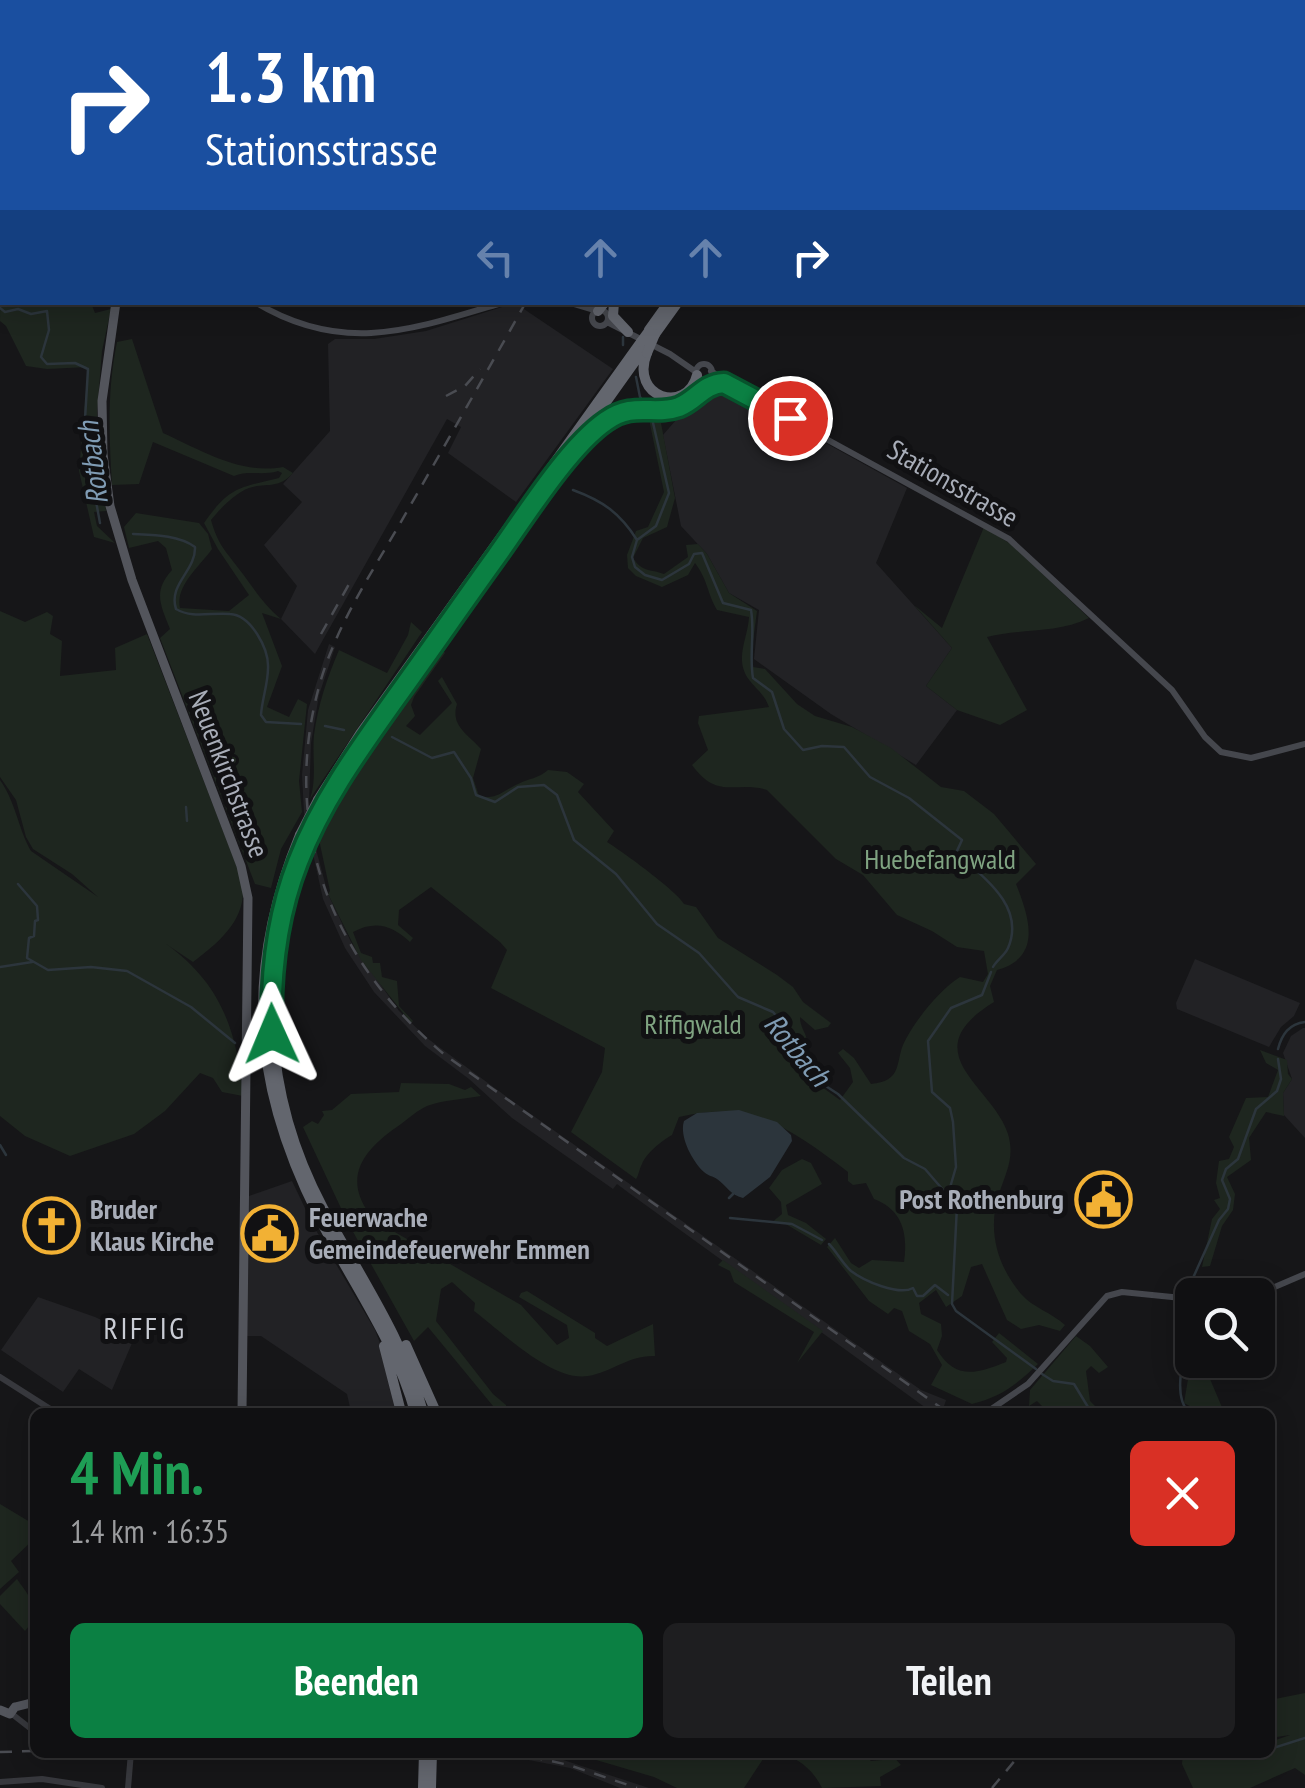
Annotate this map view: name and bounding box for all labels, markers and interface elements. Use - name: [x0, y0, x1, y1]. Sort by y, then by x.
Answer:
- text: 1.3 km: [205, 31, 376, 121]
- icon: right: [40, 40, 170, 170]
- text: Stationsstrasse: [205, 119, 438, 177]
- icon: left: [468, 230, 523, 285]
- icon: ahead: [573, 230, 628, 285]
- icon: ahead: [678, 230, 733, 285]
- icon: right: [783, 230, 838, 285]
- pin: [748, 376, 833, 461]
- icon: arrive: [763, 391, 818, 446]
- water label: Rotbach: [67, 418, 116, 507]
- street label: Stationsstrasse: [881, 430, 1025, 535]
- street label: Neuenkirchstrasse: [181, 685, 278, 863]
- park label: Huebefangwald: [864, 840, 1016, 877]
- position arrow: [220, 982, 324, 1086]
- park label: Riffigwald: [644, 1005, 742, 1042]
- water label: Rotbach: [756, 1005, 841, 1095]
- public building icon: Post Rothenburg: [1073, 1169, 1133, 1229]
- place label: Post Rothenburg: [899, 1180, 1064, 1217]
- place label: Bruder Klaus Kirche: [90, 1190, 214, 1259]
- church icon: Bruder Klaus Kirche: [21, 1195, 81, 1255]
- place label: Feuerwache Gemeindefeuerwehr Emmen: [309, 1198, 590, 1267]
- public building icon: Feuerwache Gemeindefeuerwehr Emmen: [240, 1203, 300, 1263]
- map controls: [1175, 1278, 1275, 1378]
- button: search: [1175, 1278, 1275, 1378]
- district label: RIFFIG: [104, 1308, 186, 1347]
- text: 4 Min.: [70, 1433, 204, 1511]
- button: close: [1130, 1441, 1235, 1546]
- text: 1.4 km · 16:35: [70, 1510, 229, 1552]
- button: Beenden: [70, 1623, 643, 1738]
- button: Teilen: [663, 1623, 1235, 1738]

